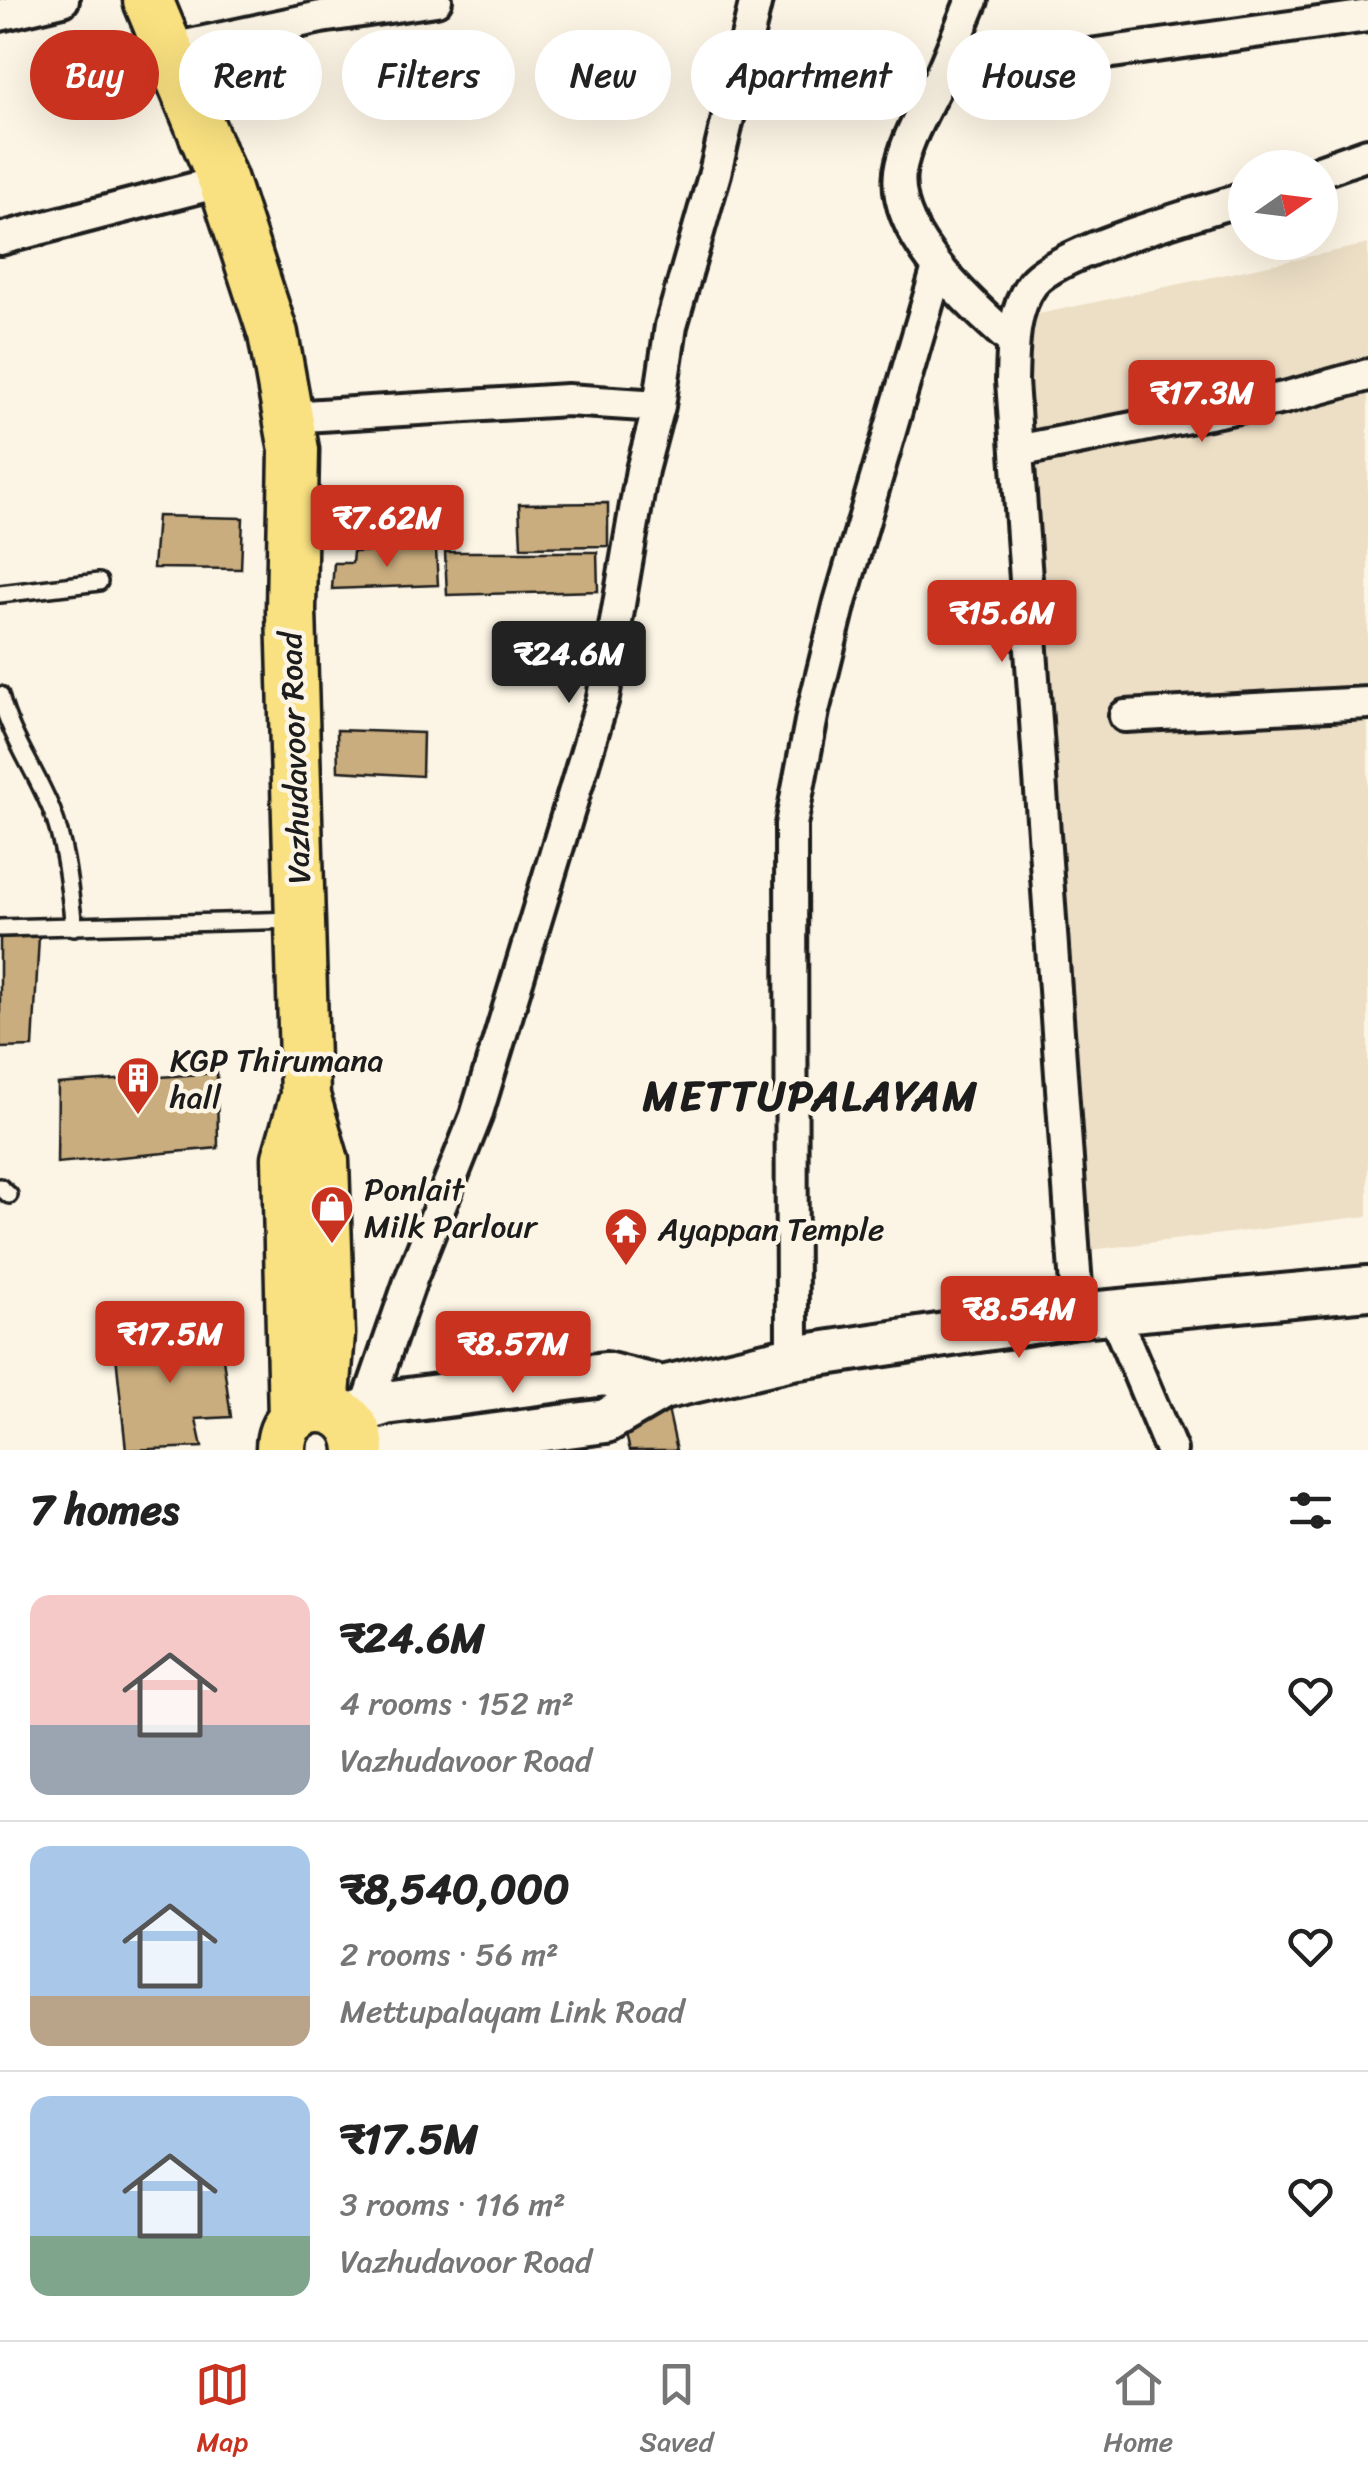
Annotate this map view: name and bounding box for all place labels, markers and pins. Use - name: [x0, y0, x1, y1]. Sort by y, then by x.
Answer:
- pin: ₹17.3M: [1121, 360, 1283, 445]
- pin: ₹7.62M: [306, 485, 468, 570]
- pin: ₹15.6M: [921, 580, 1083, 665]
- pin: ₹24.6M: [488, 621, 650, 706]
- place label: KGP Thirumana hall: [169, 1032, 384, 1126]
- building icon: KGP Thirumana hall: [115, 1055, 161, 1116]
- place label: Ponlait Milk Parlour: [364, 1161, 538, 1255]
- shop icon: Ponlait Milk Parlour: [309, 1184, 355, 1245]
- place label: Ayappan Temple: [657, 1201, 884, 1258]
- temple icon: Ayappan Temple: [603, 1206, 649, 1267]
- pin: ₹8.54M: [938, 1276, 1100, 1361]
- pin: ₹17.5M: [89, 1301, 251, 1386]
- pin: ₹8.57M: [432, 1311, 594, 1396]

